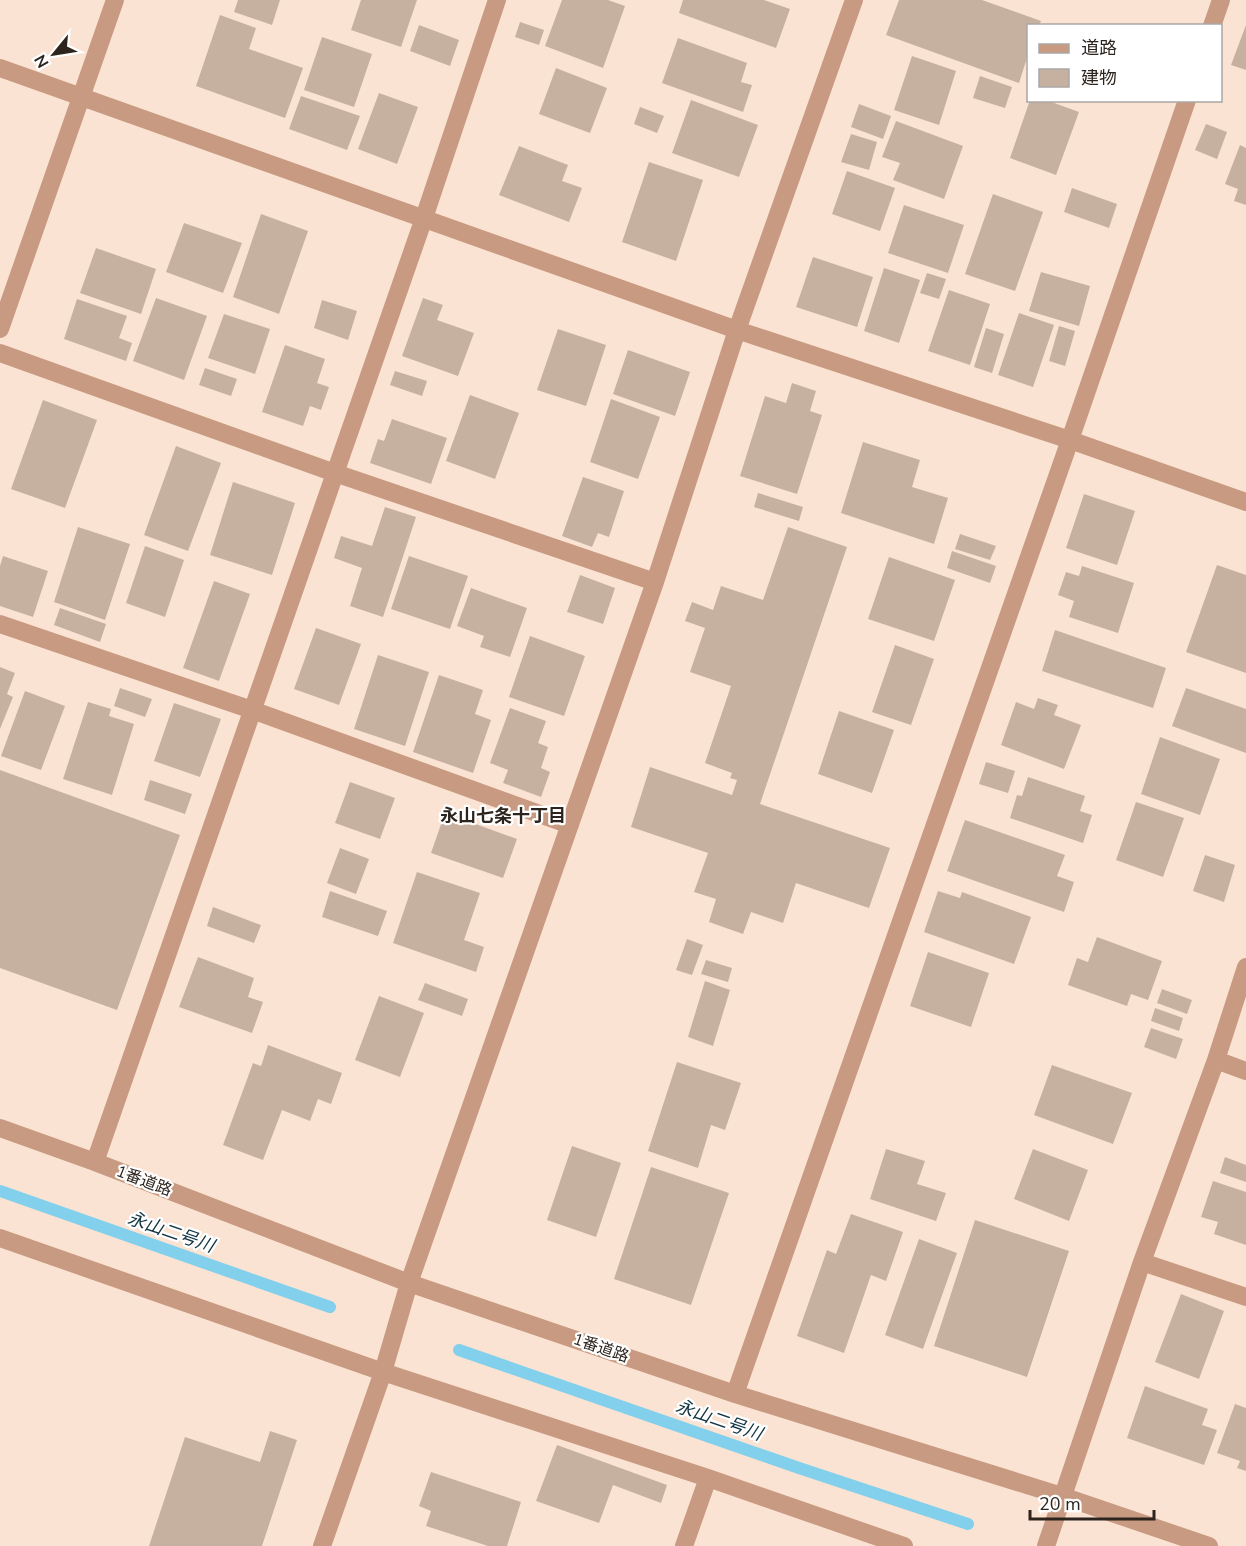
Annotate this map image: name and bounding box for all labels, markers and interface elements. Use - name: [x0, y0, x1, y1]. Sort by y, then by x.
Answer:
- north arrow: [24, 24, 84, 84]
- legend: [1027, 24, 1222, 102]
- text: 道路: [1081, 36, 1117, 60]
- text: N: [29, 50, 54, 72]
- text: 建物: [1081, 66, 1117, 90]
- district label: 永山七条十丁目: [440, 804, 566, 828]
- street label: 1番道路: [113, 1160, 175, 1202]
- water label: 永山二号川: [125, 1206, 219, 1259]
- street label: 1番道路: [570, 1328, 632, 1368]
- water label: 永山二号川: [673, 1394, 767, 1447]
- scale bar: [1030, 1483, 1154, 1521]
- text: 20 m: [1039, 1492, 1081, 1516]

